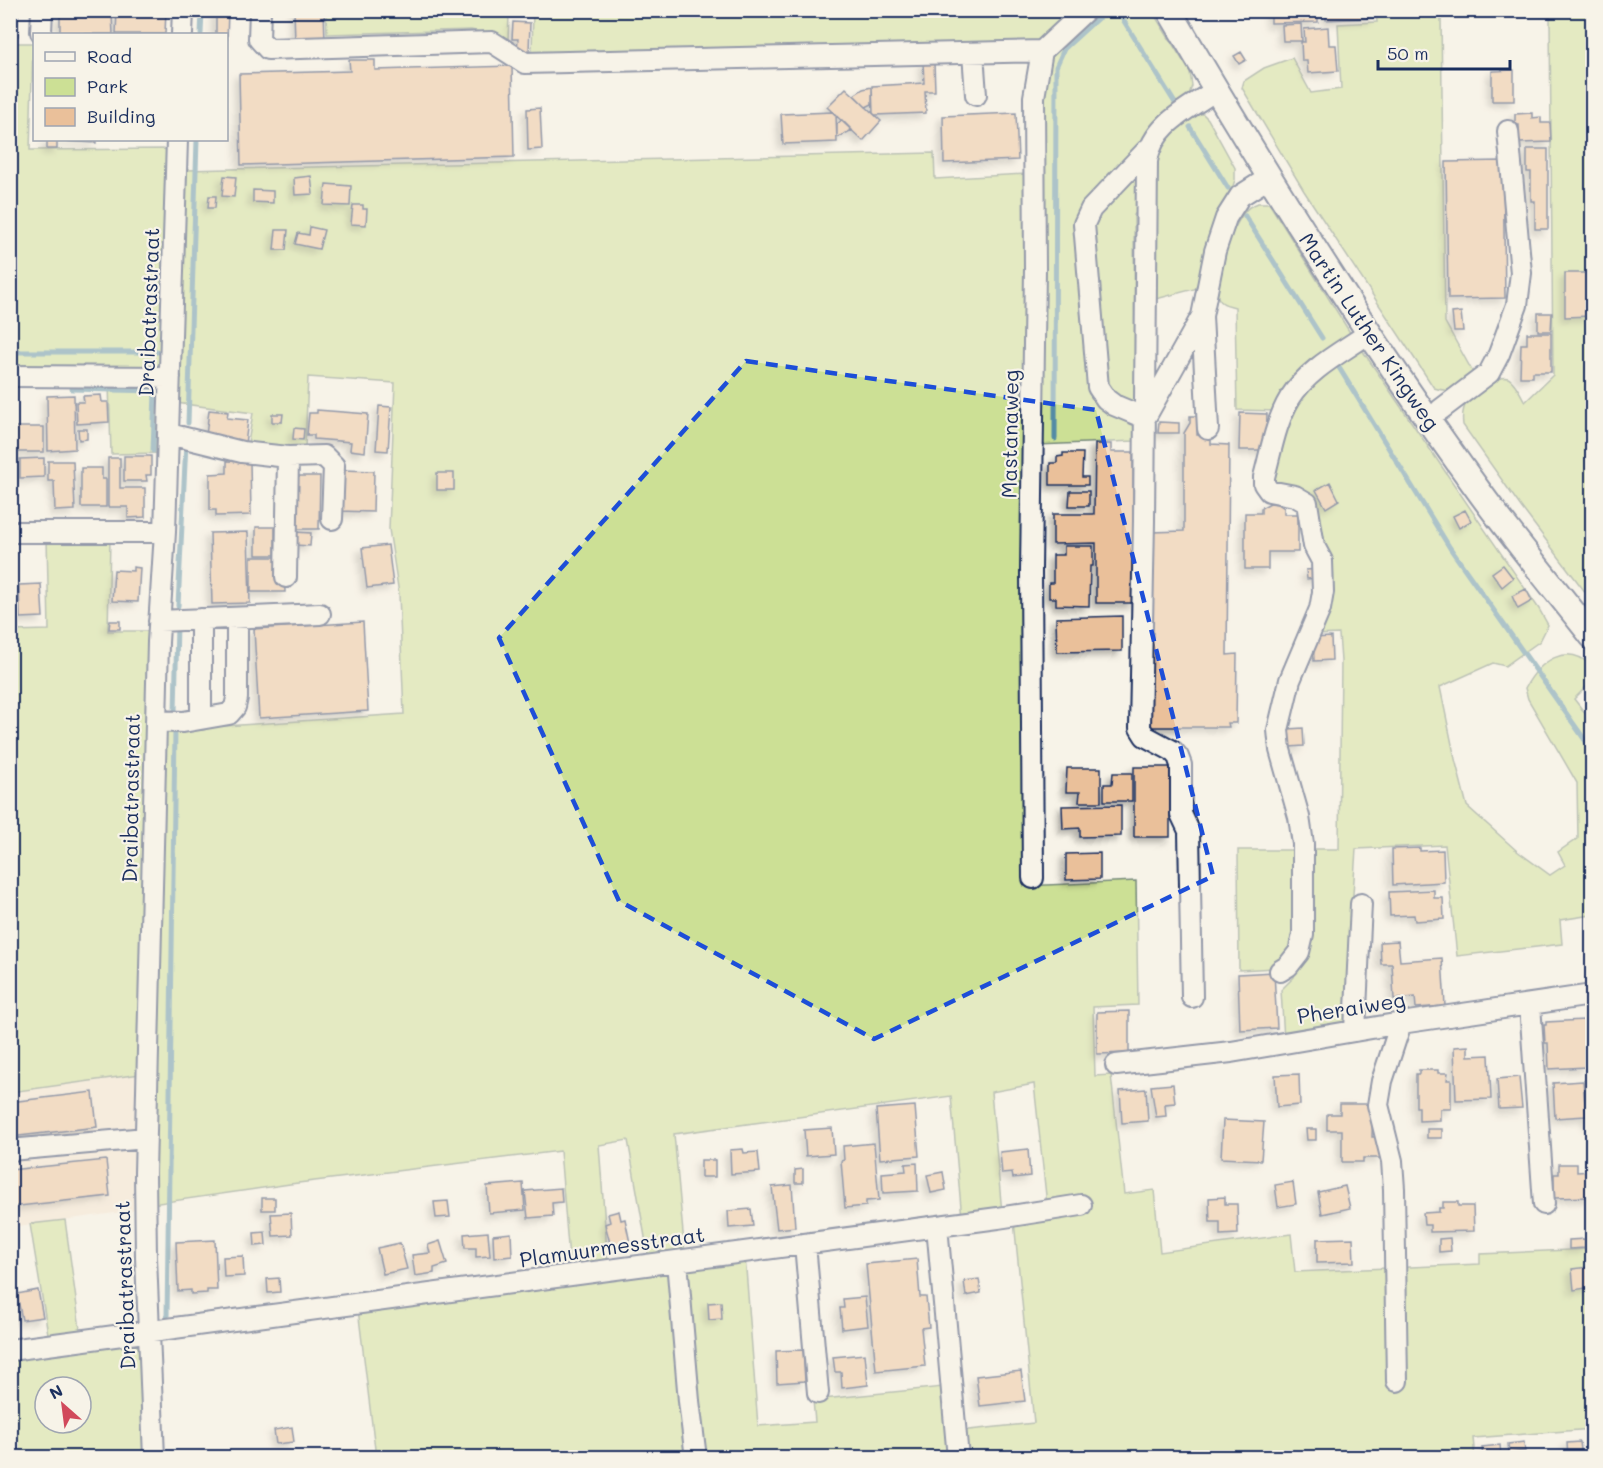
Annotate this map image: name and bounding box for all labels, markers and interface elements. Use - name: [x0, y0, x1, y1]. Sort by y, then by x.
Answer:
- legend: [33, 33, 228, 141]
- scale bar: [1378, 33, 1510, 71]
- text: 50 m: [1387, 41, 1429, 65]
- text: Road: [87, 44, 132, 68]
- text: Park: [87, 74, 128, 98]
- text: Building: [87, 104, 155, 128]
- street label: Draibatrastraat: [132, 227, 164, 397]
- street label: Martin Luther Kingweg: [1294, 227, 1446, 435]
- street label: Mastanaweg: [994, 370, 1024, 498]
- street label: Draibatrastraat: [115, 713, 145, 883]
- street label: Pheraiweg: [1295, 985, 1407, 1029]
- street label: Draibatrastraat: [108, 1200, 140, 1370]
- street label: Plamuurmesstraat: [518, 1220, 706, 1272]
- north arrow: [33, 1375, 93, 1435]
- text: N: [45, 1379, 66, 1403]

